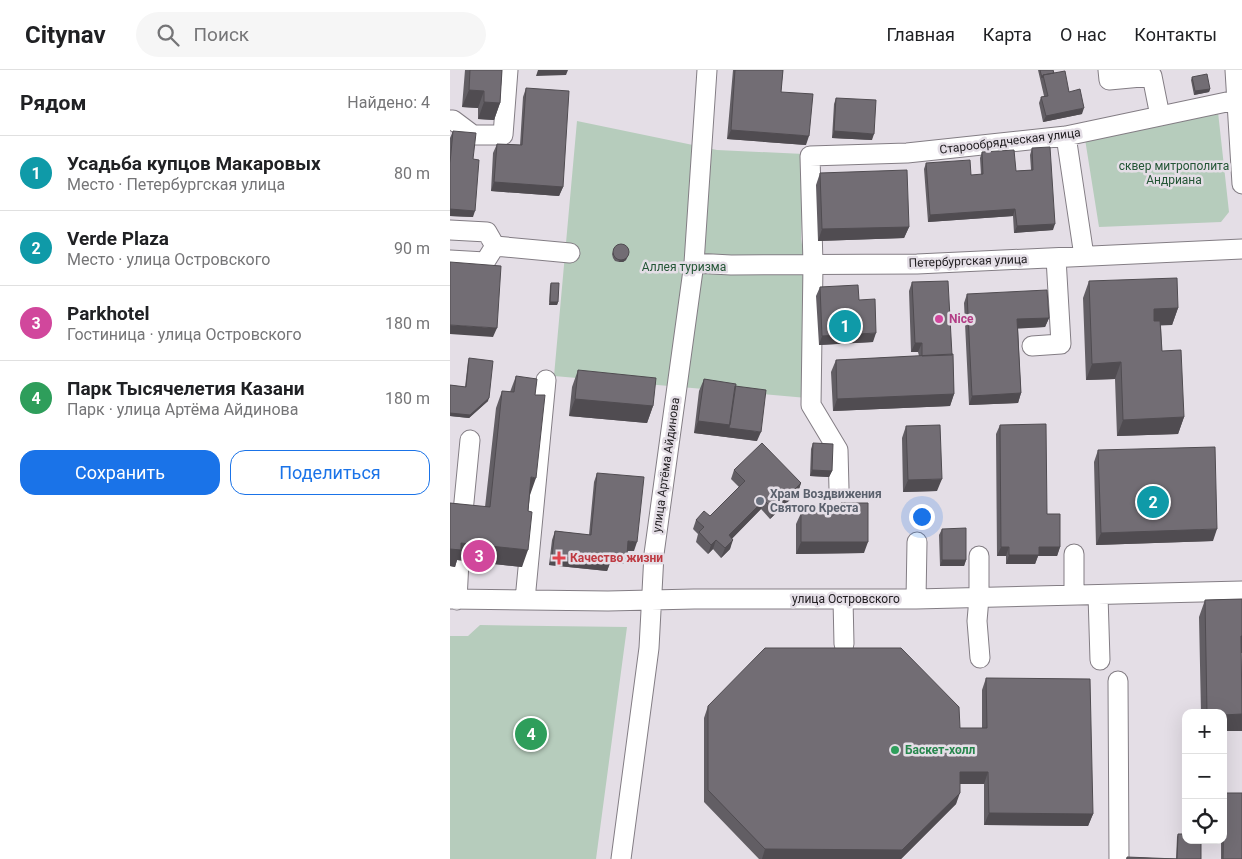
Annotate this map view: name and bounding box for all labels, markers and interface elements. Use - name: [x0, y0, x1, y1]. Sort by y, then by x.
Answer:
- search box: [136, 12, 486, 57]
- text: Citynav: [25, 21, 106, 49]
- icon: search: [154, 21, 182, 49]
- text: Поиск: [194, 23, 249, 46]
- text: Главная: [886, 24, 955, 45]
- text: Карта: [983, 24, 1032, 45]
- text: О нас: [1060, 24, 1106, 45]
- text: Контакты: [1134, 24, 1217, 45]
- text: Рядом: [20, 91, 86, 115]
- text: Найдено: 4: [347, 93, 430, 112]
- street label: Старообрядческая улица: [939, 125, 1081, 157]
- text: Усадьба купцов Макаровых: [67, 152, 321, 175]
- park label: сквер митрополита Андриана: [1119, 159, 1229, 187]
- text: 1: [31, 164, 41, 183]
- text: 80 m: [394, 164, 430, 183]
- text: Место · Петербургская улица: [67, 175, 285, 194]
- text: Verde Plaza: [67, 227, 169, 250]
- text: 2: [31, 239, 41, 258]
- text: 90 m: [394, 239, 430, 258]
- text: Место · улица Островского: [67, 250, 270, 269]
- street label: Петербургская улица: [908, 252, 1028, 270]
- park label: Аллея туризма: [642, 260, 726, 274]
- text: Parkhotel: [67, 302, 150, 325]
- pin: 1: [829, 307, 861, 345]
- place label: Nice: [949, 312, 974, 326]
- marker: Nice: [933, 313, 945, 325]
- text: 3: [31, 314, 41, 333]
- text: 180 m: [385, 314, 430, 333]
- text: Гостиница · улица Островского: [67, 325, 302, 344]
- text: Парк Тысячелетия Казани: [67, 377, 304, 400]
- text: 4: [31, 389, 41, 408]
- text: 180 m: [385, 389, 430, 408]
- street label: улица Артёма Айдинова: [650, 397, 682, 533]
- text: Парк · улица Артёма Айдинова: [67, 400, 298, 419]
- button: Сохранить: [20, 450, 220, 495]
- button: Поделиться: [230, 450, 430, 495]
- pin: 2: [1137, 483, 1169, 521]
- place label: Храм Воздвижения Святого Креста: [770, 487, 882, 515]
- marker: Храм Воздвижения Святого Креста: [754, 495, 766, 507]
- your location: [909, 504, 935, 530]
- pin: 3: [463, 537, 495, 575]
- marker: Качество жизни: [552, 551, 566, 565]
- place label: Качество жизни: [570, 551, 663, 565]
- street label: улица Островского: [792, 592, 900, 606]
- map controls: [1182, 709, 1227, 844]
- button: +: [1182, 709, 1227, 754]
- pin: 4: [515, 715, 547, 753]
- place label: Баскет-холл: [905, 743, 976, 757]
- marker: Баскет-холл: [889, 744, 901, 756]
- button: −: [1182, 754, 1227, 799]
- button: locate: [1182, 799, 1227, 844]

